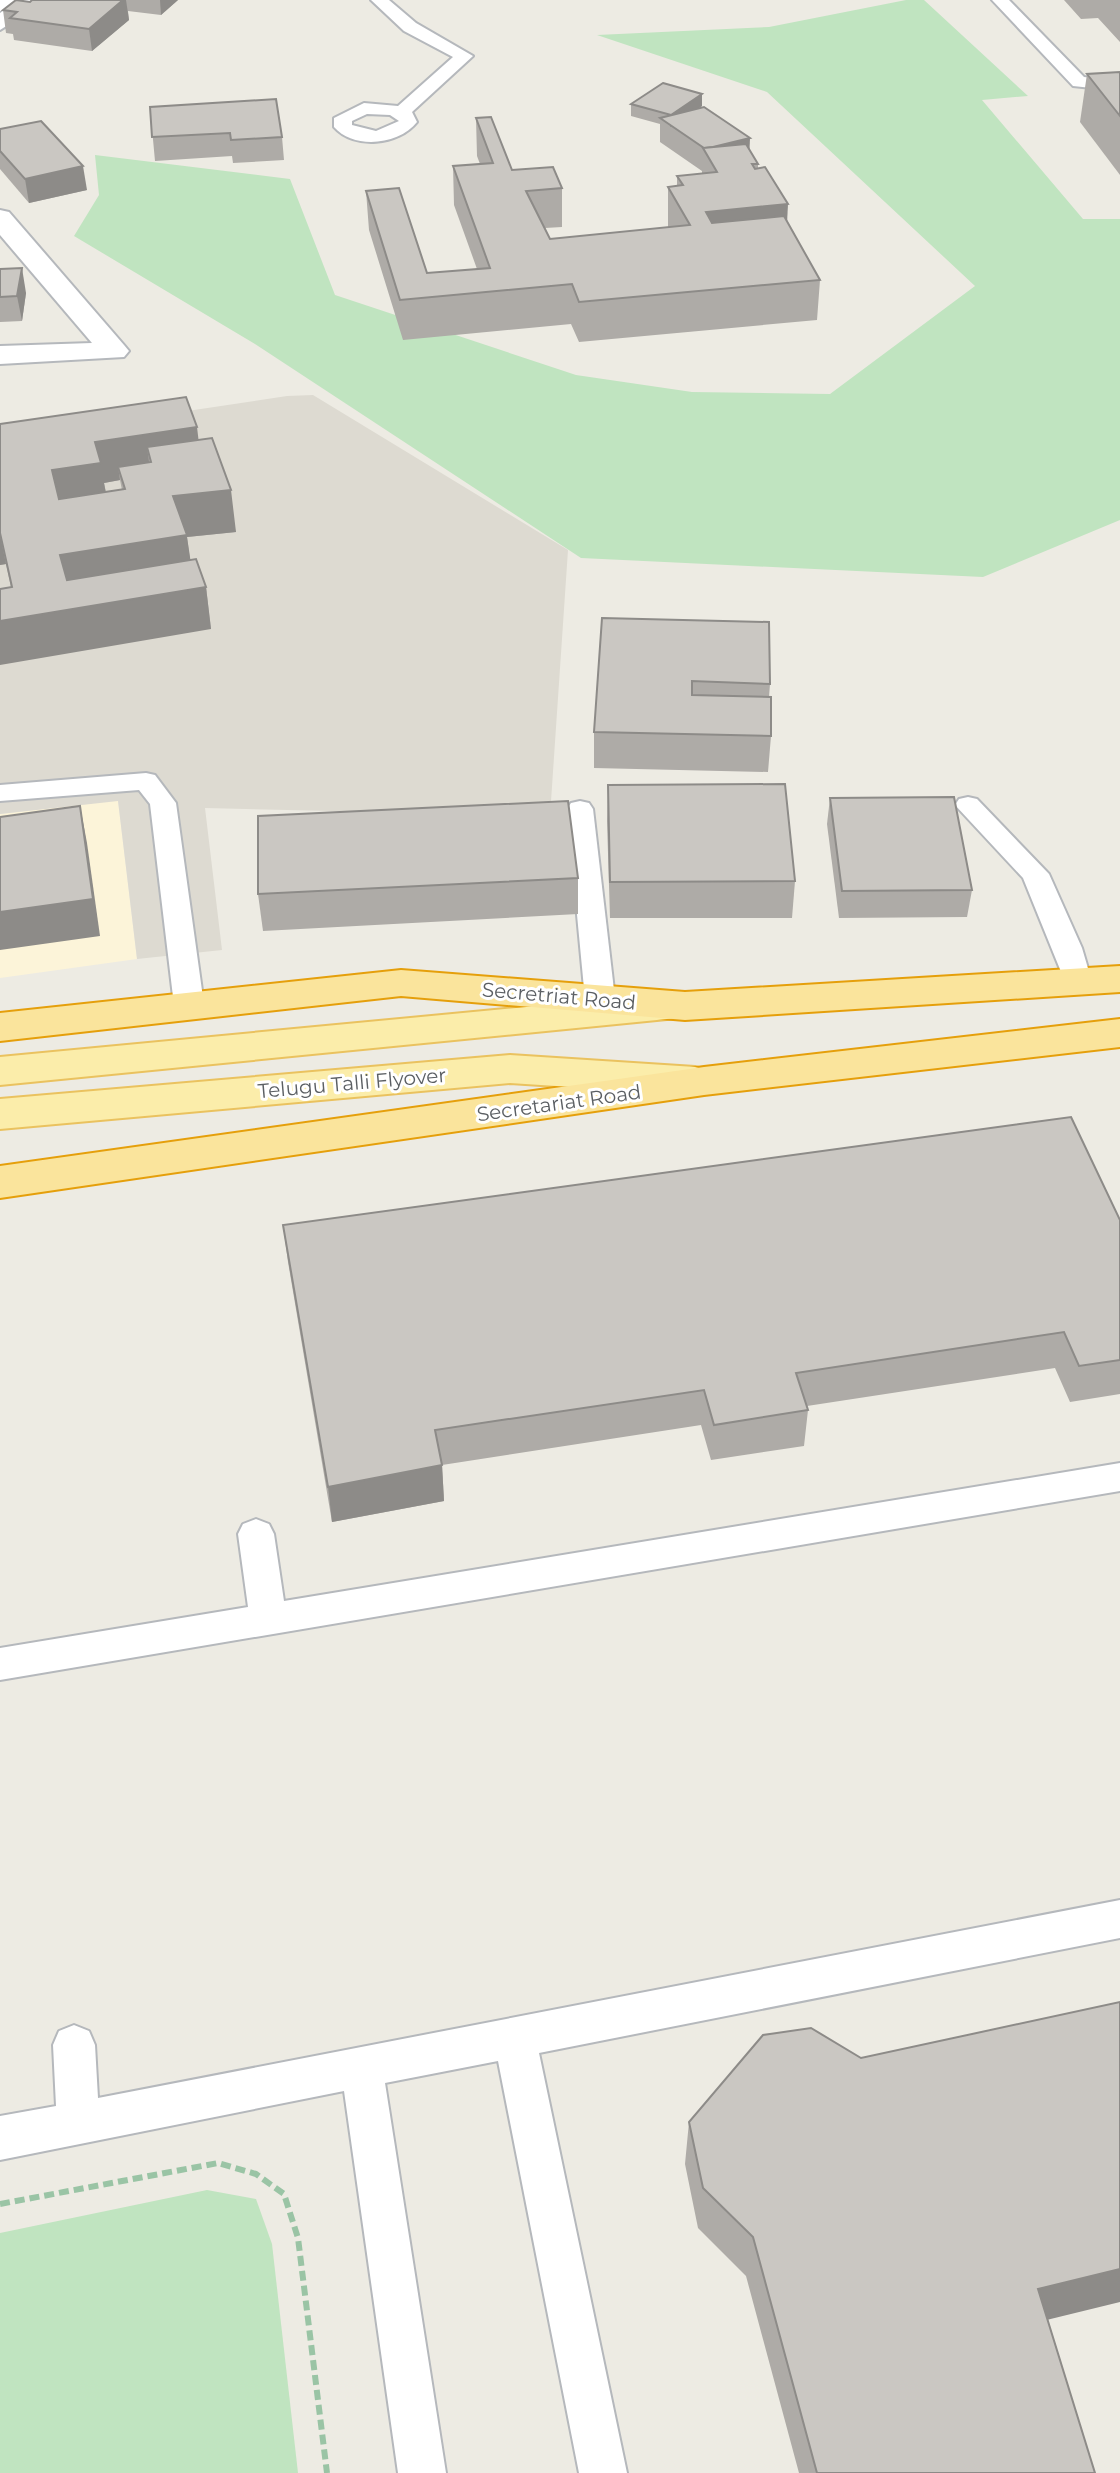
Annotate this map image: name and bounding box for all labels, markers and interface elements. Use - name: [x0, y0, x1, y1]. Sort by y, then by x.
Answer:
- street label: Secretriat Road: [481, 977, 637, 1015]
- street label: Telugu Talli Flyover: [257, 1063, 447, 1103]
- street label: Secretariat Road: [475, 1080, 643, 1126]

